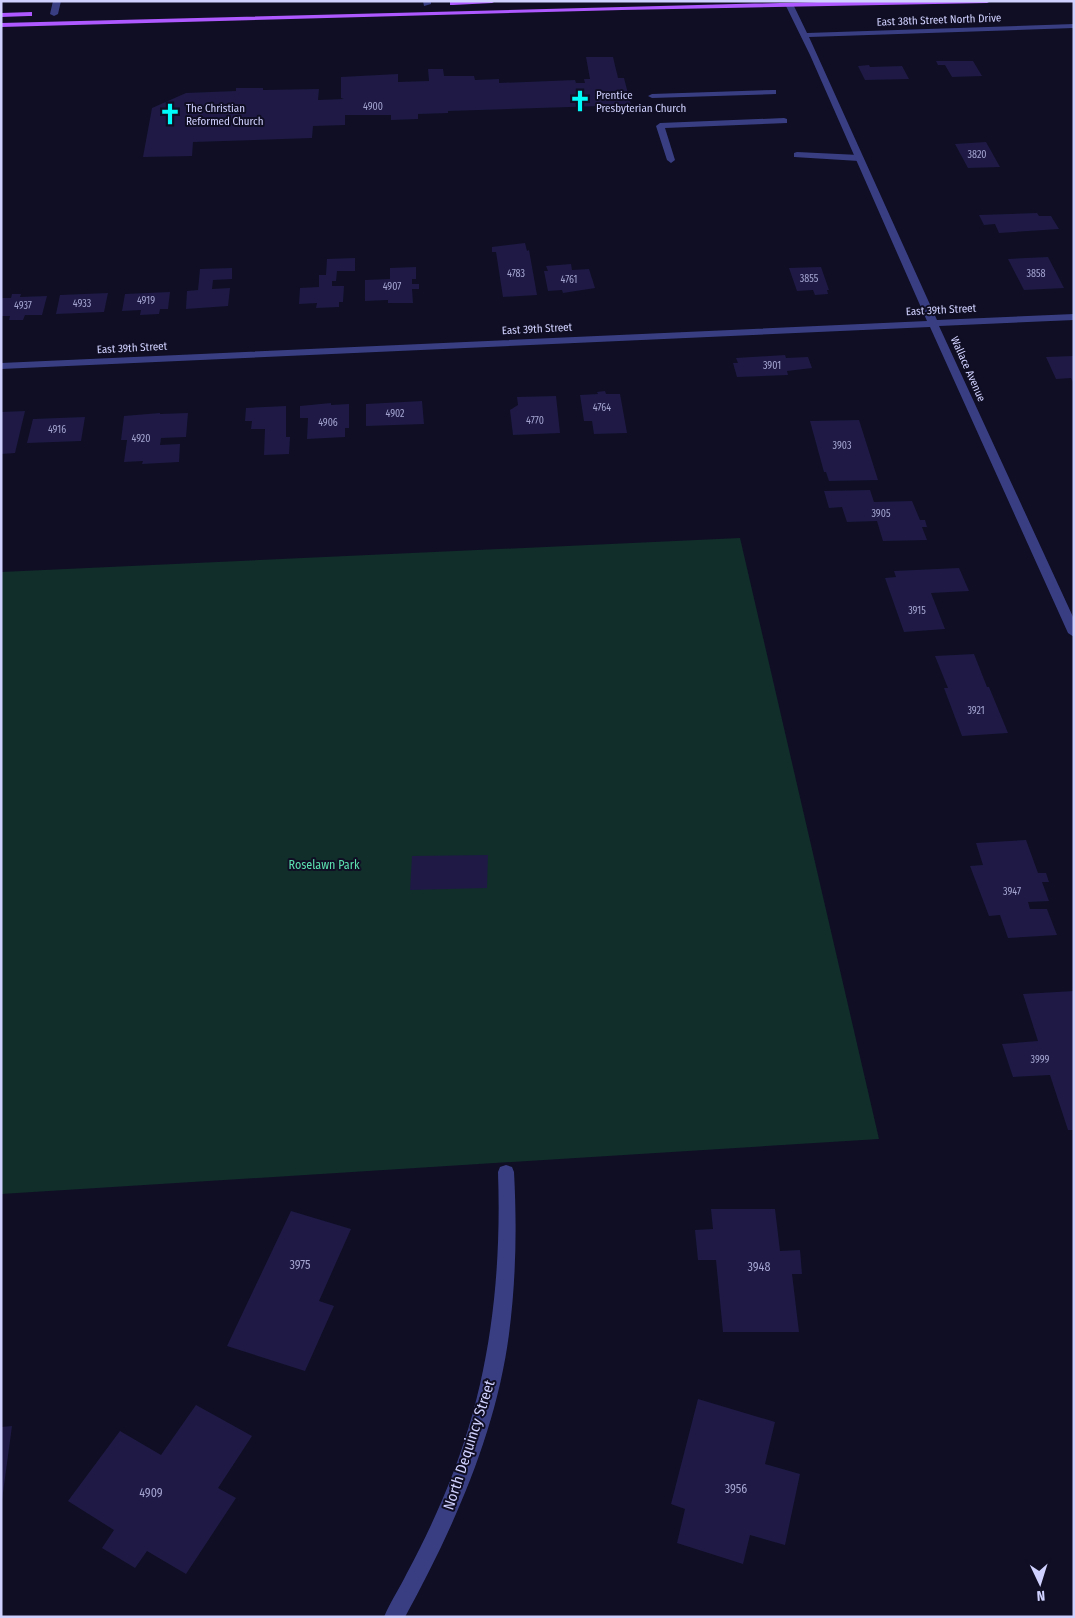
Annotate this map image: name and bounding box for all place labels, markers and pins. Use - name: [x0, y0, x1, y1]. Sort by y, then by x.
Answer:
- church icon: Prentice Presbyterian Church: [567, 88, 593, 114]
- place label: Prentice Presbyterian Church: [596, 89, 686, 115]
- church icon: The Christian Reformed Church: [157, 101, 183, 127]
- place label: The Christian Reformed Church: [186, 102, 264, 128]

